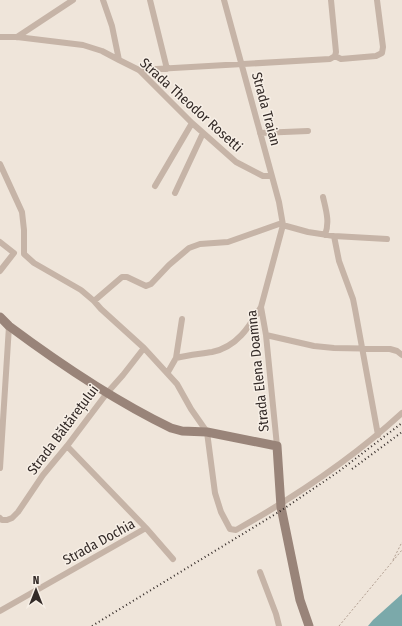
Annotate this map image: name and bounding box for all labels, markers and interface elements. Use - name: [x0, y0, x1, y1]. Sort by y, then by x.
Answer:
- street label: Strada Theodor Rosetti: [136, 55, 246, 155]
- street label: Strada Traian: [248, 70, 284, 148]
- street label: Strada Elena Doamna: [243, 309, 273, 433]
- street label: Strada Băltărețului: [24, 382, 103, 479]
- street label: Strada Dochia: [60, 515, 138, 569]
- north arrow: [16, 570, 56, 610]
- text: N: [33, 574, 39, 587]

